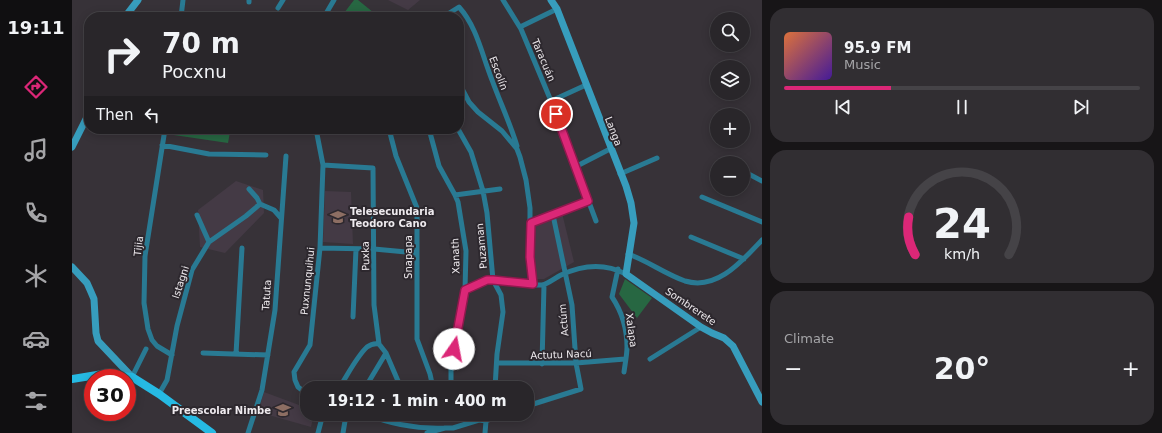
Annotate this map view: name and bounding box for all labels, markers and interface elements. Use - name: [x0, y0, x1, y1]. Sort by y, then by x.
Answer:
- map controls: [710, 12, 750, 196]
- button: search: [710, 12, 750, 52]
- text: 19:11: [7, 17, 65, 38]
- text: 70 m: [162, 27, 240, 60]
- icon: right: [96, 28, 148, 80]
- street label: Taracuán: [529, 36, 557, 83]
- text: 95.9 FM: [844, 39, 911, 57]
- street label: Escolín: [487, 55, 510, 92]
- text: Music: [844, 57, 881, 72]
- button: layers: [710, 60, 750, 100]
- text: Pocxnu: [162, 61, 227, 82]
- icon: directions: [22, 73, 50, 101]
- icon: previous: [832, 96, 854, 118]
- icon: pause: [951, 96, 973, 118]
- icon: next: [1070, 96, 1092, 118]
- pin: [539, 97, 573, 131]
- icon: arrive: [545, 103, 567, 125]
- icon: left: [141, 104, 163, 126]
- text: Then: [96, 106, 133, 124]
- button: +: [710, 108, 750, 148]
- street label: Langa: [603, 115, 624, 147]
- icon: music: [22, 136, 50, 164]
- button: −: [710, 156, 750, 196]
- text: 24: [933, 198, 991, 247]
- icon: phone: [22, 199, 50, 227]
- place label: Telesecundaria Teodoro Cano: [350, 206, 434, 229]
- school or university icon: Telesecundaria Teodoro Cano: [329, 208, 347, 226]
- street label: Puzaman: [474, 223, 489, 269]
- street label: Tijia: [132, 235, 145, 258]
- street label: Snapapa: [403, 235, 414, 279]
- street label: Xanath: [449, 238, 462, 274]
- street label: Puxka: [360, 241, 371, 271]
- text: km/h: [944, 245, 980, 261]
- street label: Puxnunquihui: [298, 247, 317, 315]
- icon: climate: [22, 262, 50, 290]
- street label: Istagni: [170, 264, 191, 300]
- street label: Tatuta: [260, 279, 273, 312]
- street label: Sombrerete: [663, 285, 718, 327]
- street label: Actúm: [557, 303, 570, 336]
- street label: Xalapa: [624, 312, 639, 348]
- icon: car: [22, 325, 50, 353]
- position arrow: [433, 328, 475, 370]
- text: Climate: [784, 331, 834, 346]
- street label: Actutu Nacú: [530, 348, 592, 361]
- text: 20°: [934, 351, 990, 386]
- text: −: [784, 356, 802, 381]
- text: +: [1122, 356, 1140, 381]
- speed limit sign: 30: [84, 369, 136, 421]
- icon: filters: [22, 387, 50, 415]
- text: 19:12 · 1 min · 400 m: [327, 392, 507, 410]
- school or university icon: Preescolar Nimbe: [274, 401, 292, 419]
- place label: Preescolar Nimbe: [172, 405, 271, 416]

